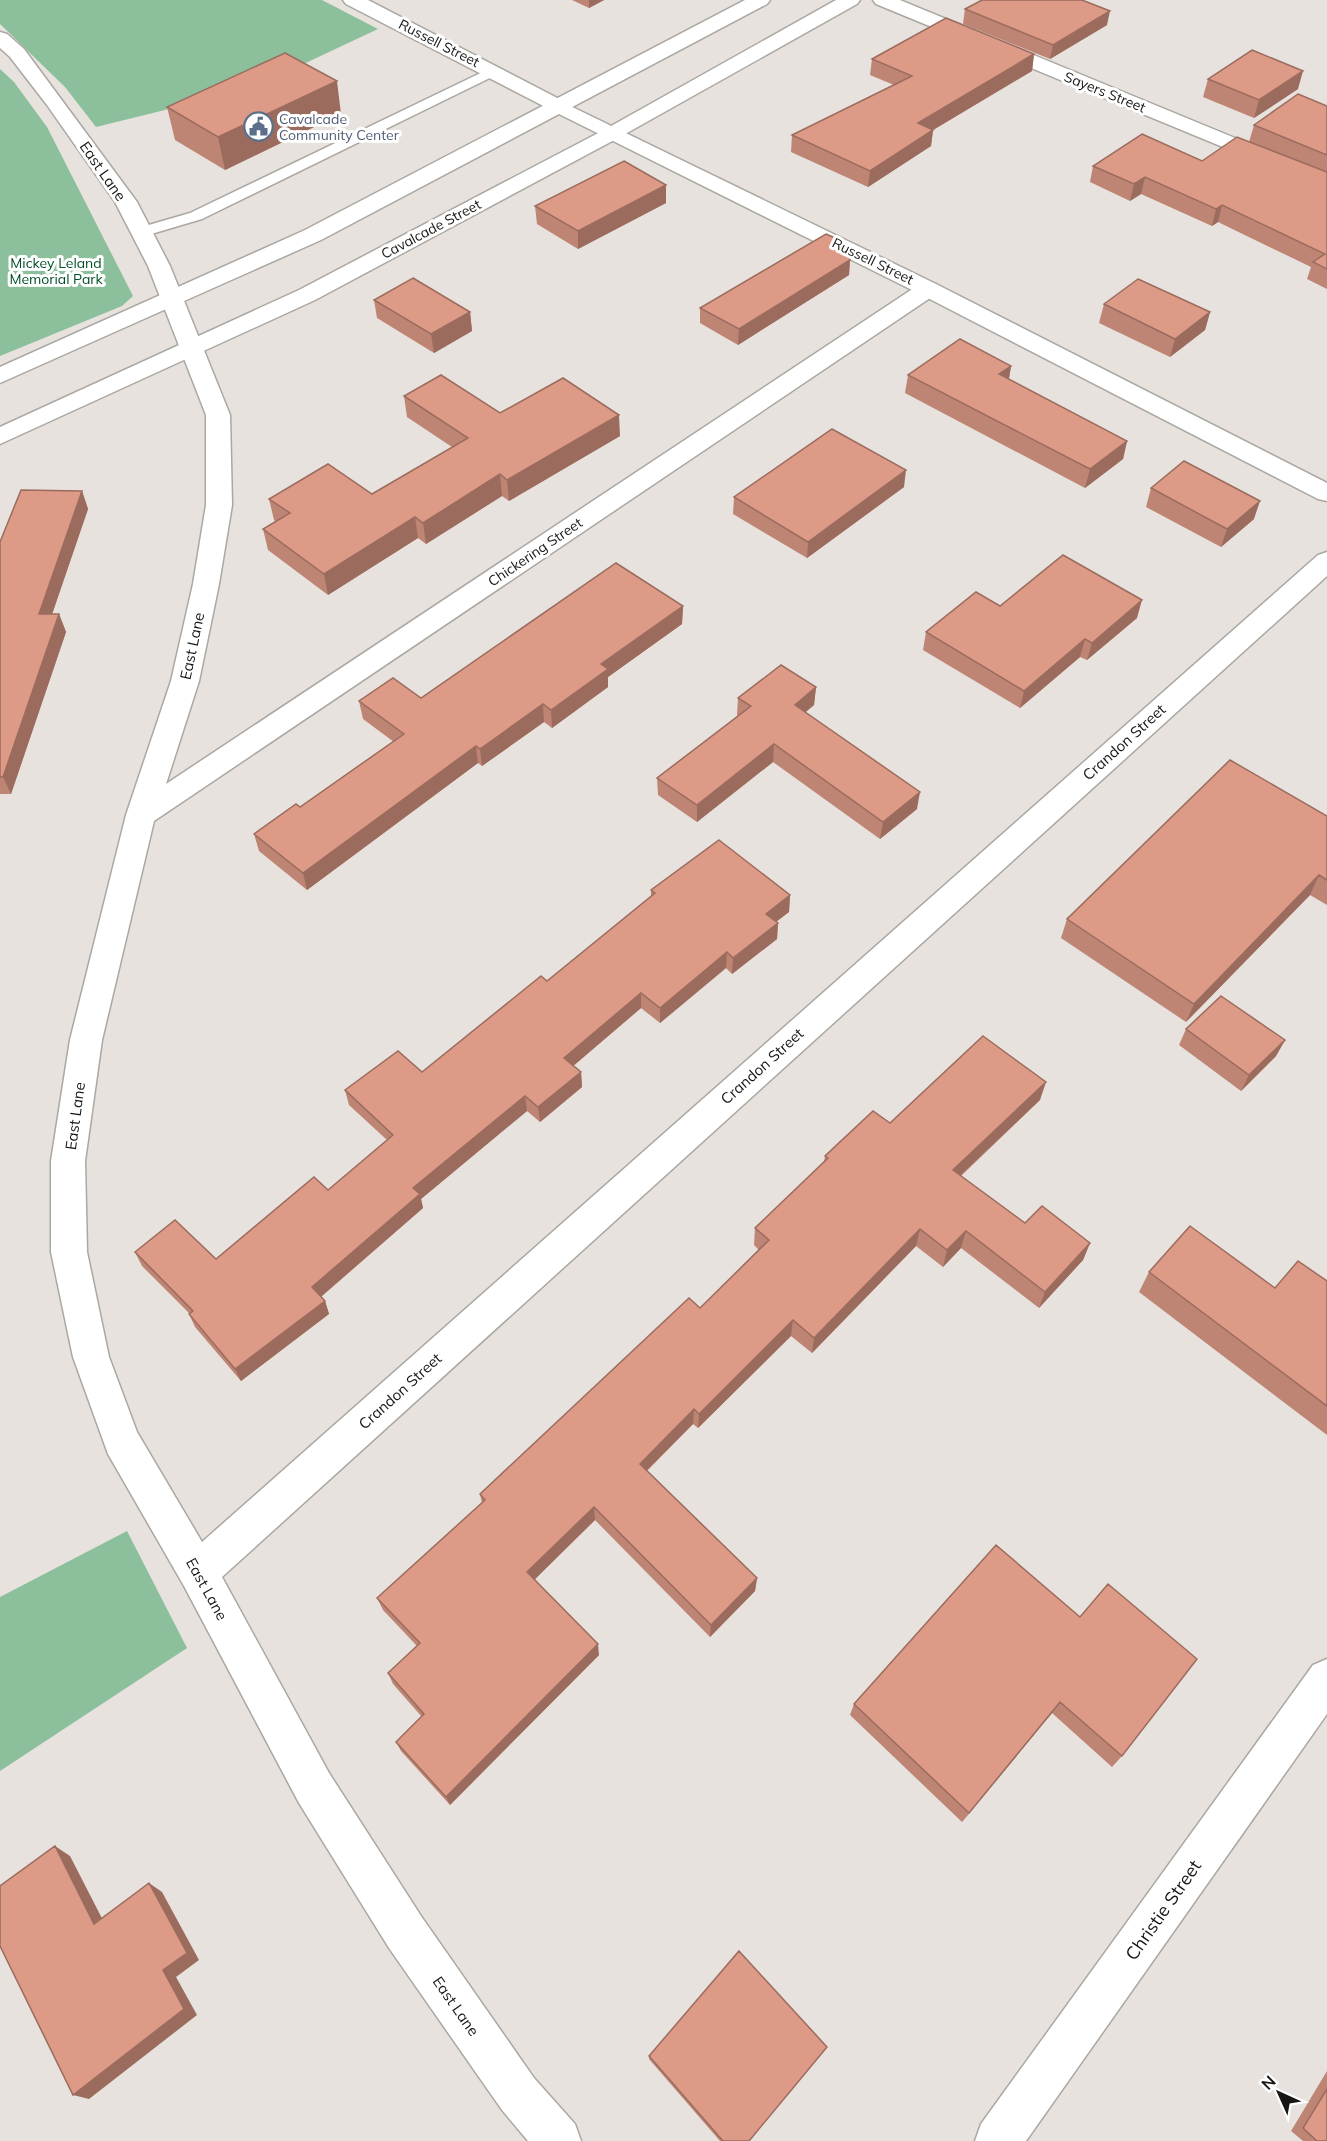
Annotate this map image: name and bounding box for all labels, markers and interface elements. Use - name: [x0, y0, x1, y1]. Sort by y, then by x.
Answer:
- street label: Russell Street: [396, 15, 483, 71]
- street label: Sayers Street: [1062, 67, 1148, 117]
- place label: Cavalcade Community Center: [279, 110, 400, 144]
- public building icon: Cavalcade Community Center: [242, 111, 274, 143]
- street label: East Lane: [76, 138, 130, 204]
- street label: Cavalcade Street: [378, 195, 484, 263]
- street label: Russell Street: [829, 234, 917, 288]
- park label: Mickey Leland Memorial Park: [9, 254, 103, 288]
- street label: Chickering Street: [484, 514, 586, 590]
- street label: East Lane: [176, 611, 208, 681]
- street label: Crandon Street: [1079, 700, 1169, 784]
- street label: Crandon Street: [717, 1024, 807, 1108]
- street label: East Lane: [61, 1081, 89, 1151]
- street label: Crandon Street: [355, 1349, 445, 1433]
- street label: East Lane: [182, 1554, 232, 1624]
- street label: Christie Street: [1120, 1855, 1206, 1965]
- street label: East Lane: [429, 1973, 483, 2039]
- north arrow: [1249, 2063, 1309, 2123]
- text: N: [1257, 2071, 1280, 2094]

